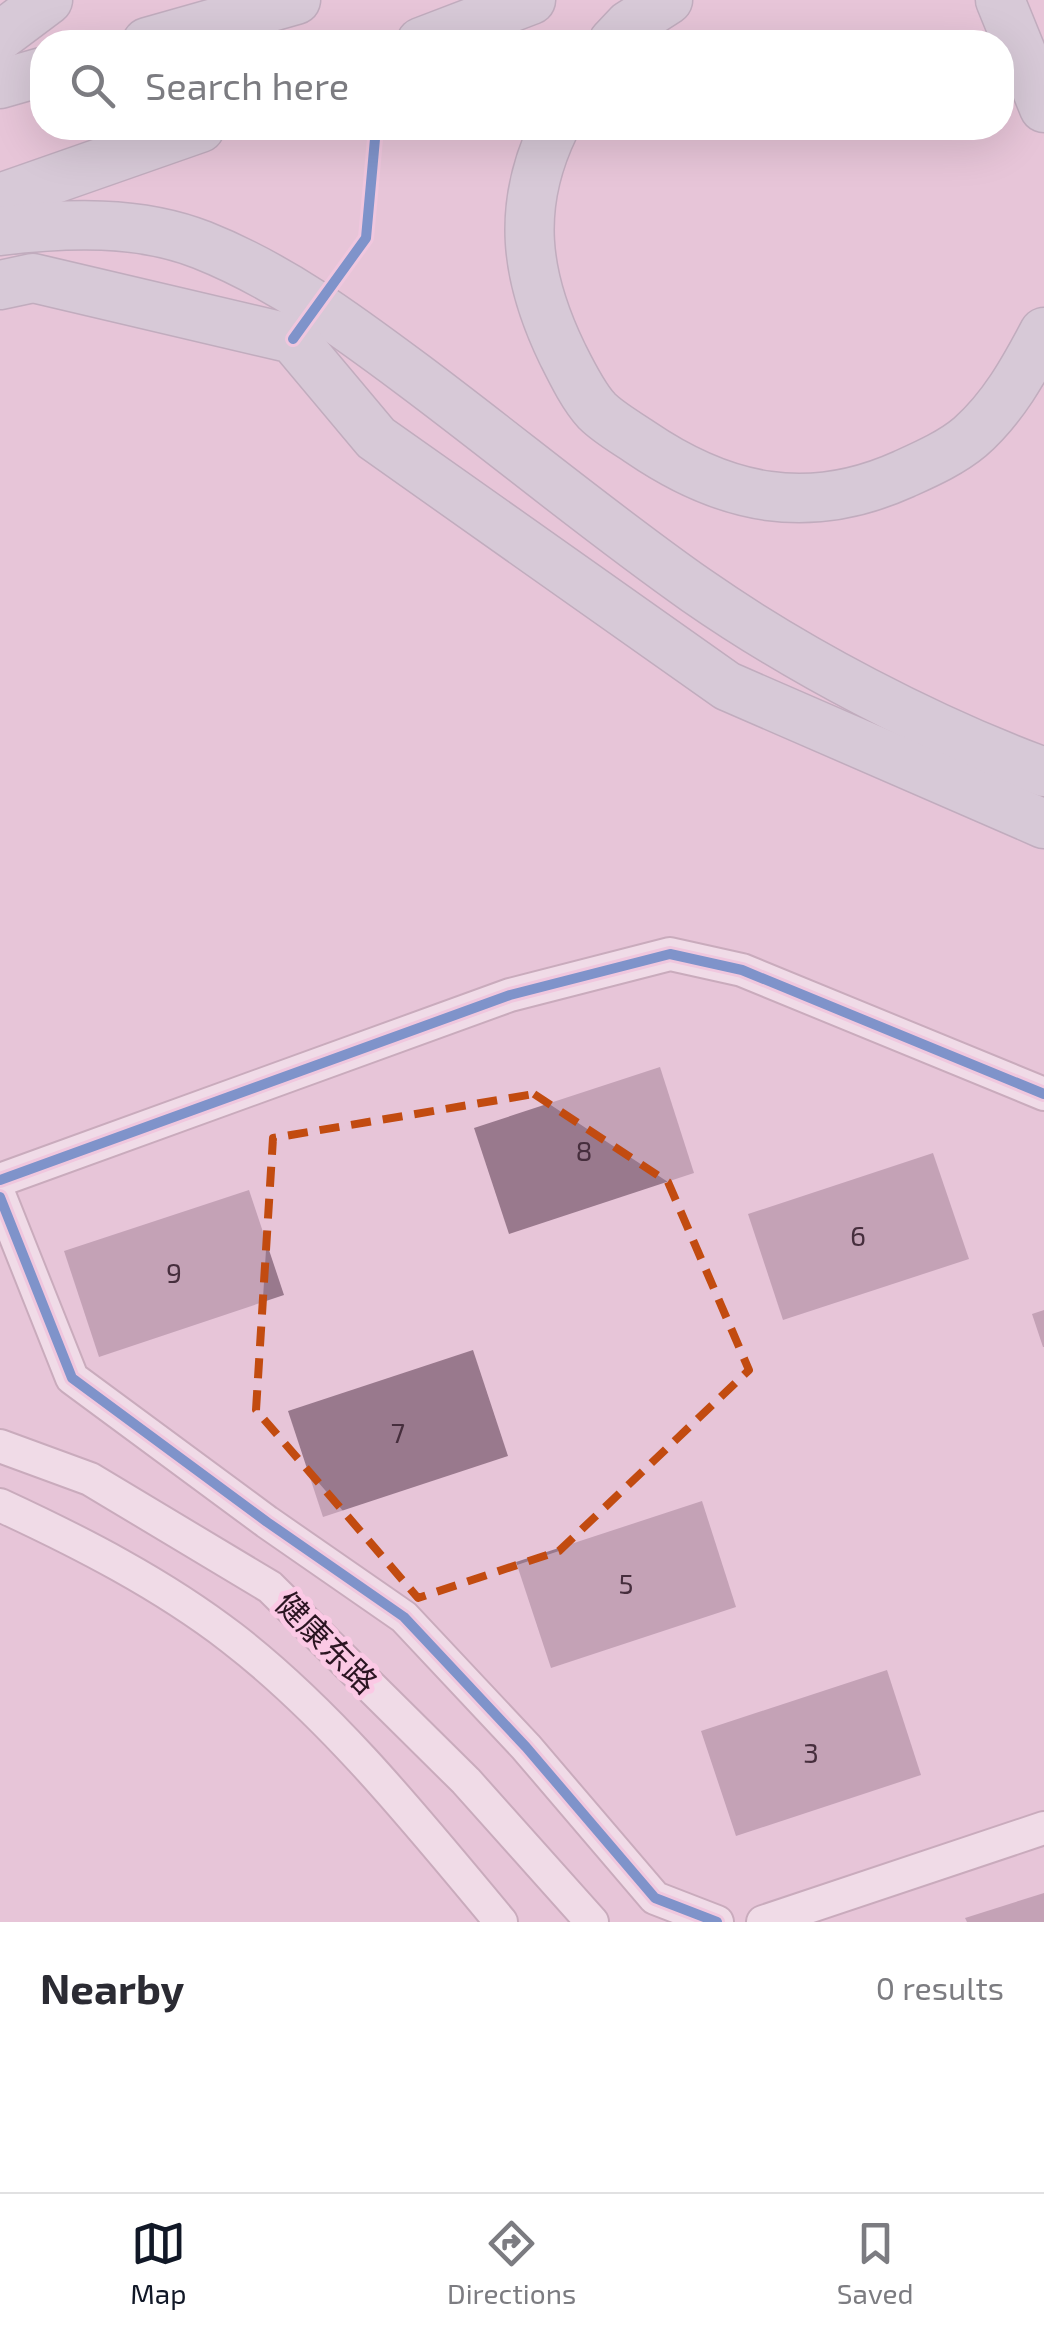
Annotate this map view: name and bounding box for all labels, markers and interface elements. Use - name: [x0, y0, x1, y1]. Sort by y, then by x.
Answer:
- search box: [30, 30, 1014, 140]
- icon: search: [65, 58, 120, 113]
- text: Search here: [145, 62, 349, 108]
- house number: 8: [576, 1133, 593, 1167]
- house number: 6: [850, 1218, 866, 1252]
- house number: 9: [166, 1255, 182, 1289]
- house number: 7: [391, 1415, 405, 1449]
- house number: 5: [618, 1566, 634, 1600]
- street label: 健康东路: [269, 1583, 386, 1700]
- house number: 3: [803, 1735, 819, 1769]
- text: Nearby: [40, 1962, 184, 2012]
- text: 0 results: [876, 1968, 1004, 2006]
- tab: Map: [130, 2216, 186, 2310]
- tab: Directions: [447, 2216, 576, 2310]
- tab: Saved: [837, 2216, 914, 2310]

